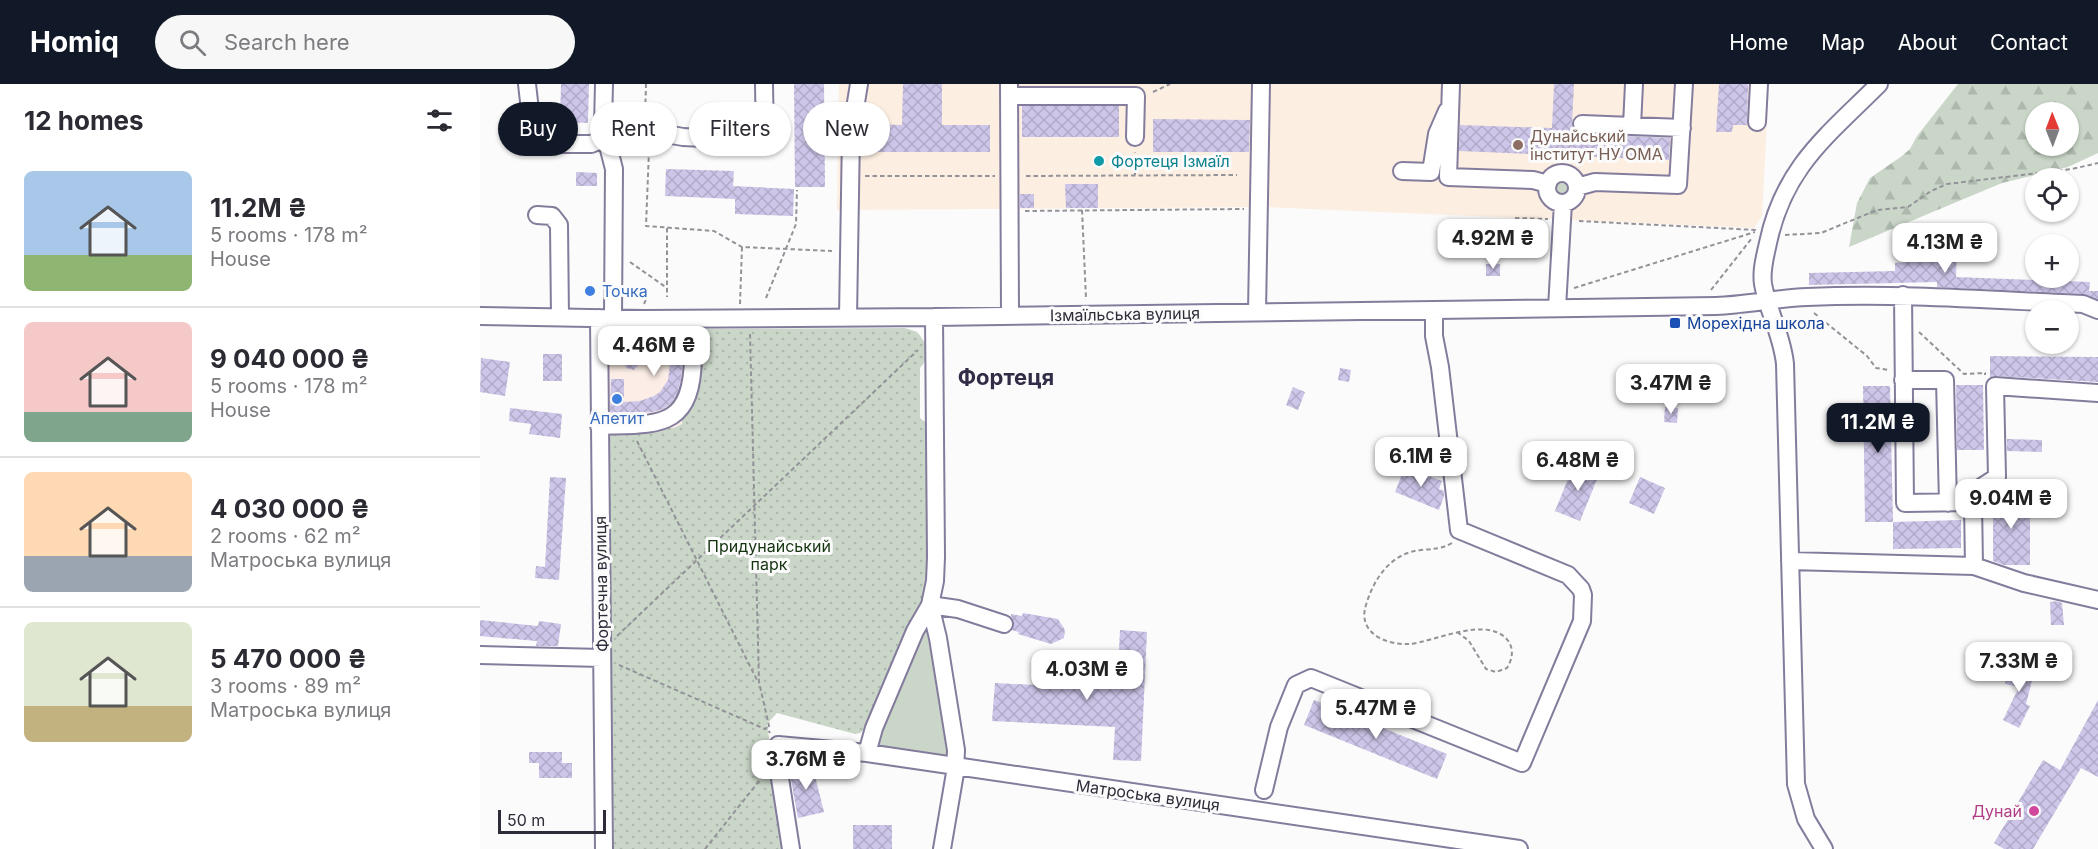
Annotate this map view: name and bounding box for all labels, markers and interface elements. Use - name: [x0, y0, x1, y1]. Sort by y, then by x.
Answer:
- search box: [155, 15, 575, 69]
- text: Homiq: [30, 25, 119, 59]
- icon: search: [176, 26, 209, 59]
- text: Search here: [224, 29, 350, 55]
- text: Home: [1729, 30, 1788, 55]
- text: Map: [1821, 30, 1865, 55]
- text: About: [1898, 30, 1957, 55]
- text: Contact: [1990, 30, 2068, 55]
- chip: Buy: [498, 102, 578, 156]
- chip: Rent: [590, 102, 677, 156]
- chip: Filters: [689, 102, 791, 156]
- chip: New: [803, 102, 890, 156]
- north arrow: [2025, 102, 2079, 156]
- map controls: [2025, 102, 2079, 354]
- icon: filters: [423, 104, 456, 137]
- text: 12 homes: [24, 105, 144, 136]
- place label: Дунайський інститут НУ ОМА: [1530, 126, 1663, 164]
- marker: Дунайський інститут НУ ОМА: [1511, 138, 1525, 152]
- place label: Фортеця Ізмаїл: [1111, 151, 1230, 171]
- marker: Фортеця Ізмаїл: [1092, 154, 1106, 168]
- button: locate: [2025, 168, 2079, 222]
- text: 11.2M ₴: [210, 192, 307, 223]
- icon: home: [72, 195, 144, 267]
- pin: 4.92M ₴: [1438, 219, 1548, 270]
- text: 5 rooms · 178 m²: [210, 223, 368, 247]
- pin: 4.13M ₴: [1890, 223, 2000, 274]
- text: 4.92M ₴: [1451, 226, 1535, 250]
- text: 4.13M ₴: [1906, 230, 1984, 254]
- button: +: [2025, 234, 2079, 288]
- text: House: [210, 247, 271, 271]
- place label: Точка: [602, 281, 648, 301]
- marker: Точка: [583, 284, 597, 298]
- button: −: [2025, 300, 2079, 354]
- street label: Ізмаїльська вулиця: [1050, 303, 1200, 325]
- place label: Морехідна школа: [1687, 313, 1825, 333]
- marker: Морехідна школа: [1668, 316, 1682, 330]
- pin: 4.46M ₴: [599, 326, 709, 377]
- text: 4.46M ₴: [612, 333, 696, 357]
- text: 9 040 000 ₴: [210, 343, 370, 374]
- icon: home: [72, 346, 144, 418]
- district label: Фортеця: [958, 364, 1054, 390]
- pin: 3.47M ₴: [1616, 364, 1726, 415]
- text: 3.47M ₴: [1630, 371, 1712, 395]
- text: 5 rooms · 178 m²: [210, 374, 368, 398]
- marker: Апетит: [610, 392, 624, 406]
- text: House: [210, 398, 271, 422]
- pin: 11.2M ₴: [1823, 403, 1933, 454]
- place label: Апетит: [590, 408, 645, 428]
- text: 11.2M ₴: [1841, 410, 1915, 434]
- pin: 6.1M ₴: [1372, 437, 1470, 488]
- pin: 6.48M ₴: [1523, 441, 1633, 492]
- text: 6.1M ₴: [1389, 444, 1453, 468]
- text: 6.48M ₴: [1536, 448, 1620, 472]
- pin: 9.04M ₴: [1956, 479, 2066, 530]
- text: 9.04M ₴: [1969, 486, 2053, 510]
- text: 4 030 000 ₴: [210, 493, 370, 524]
- icon: home: [72, 496, 144, 568]
- street label: Фортечна вулиця: [590, 516, 612, 652]
- text: 2 rooms · 62 m²: [210, 524, 361, 548]
- park label: Придунайський парк: [707, 536, 831, 574]
- text: Матроська вулиця: [210, 548, 391, 572]
- pin: 7.33M ₴: [1964, 642, 2074, 693]
- text: 5 470 000 ₴: [210, 643, 367, 674]
- icon: home: [72, 646, 144, 718]
- text: 7.33M ₴: [1979, 649, 2059, 673]
- pin: 4.03M ₴: [1032, 650, 1142, 701]
- text: 4.03M ₴: [1045, 657, 1129, 681]
- text: 3 rooms · 89 m²: [210, 674, 361, 698]
- pin: 5.47M ₴: [1321, 689, 1431, 740]
- text: 5.47M ₴: [1335, 696, 1417, 720]
- text: Матроська вулиця: [210, 698, 391, 722]
- pin: 3.76M ₴: [751, 740, 861, 791]
- text: 3.76M ₴: [765, 747, 847, 771]
- street label: Матроська вулиця: [1075, 775, 1221, 815]
- place label: Дунай: [1972, 801, 2022, 821]
- marker: Дунай: [2027, 804, 2041, 818]
- scale bar: [498, 807, 606, 834]
- text: 50 m: [507, 810, 545, 830]

